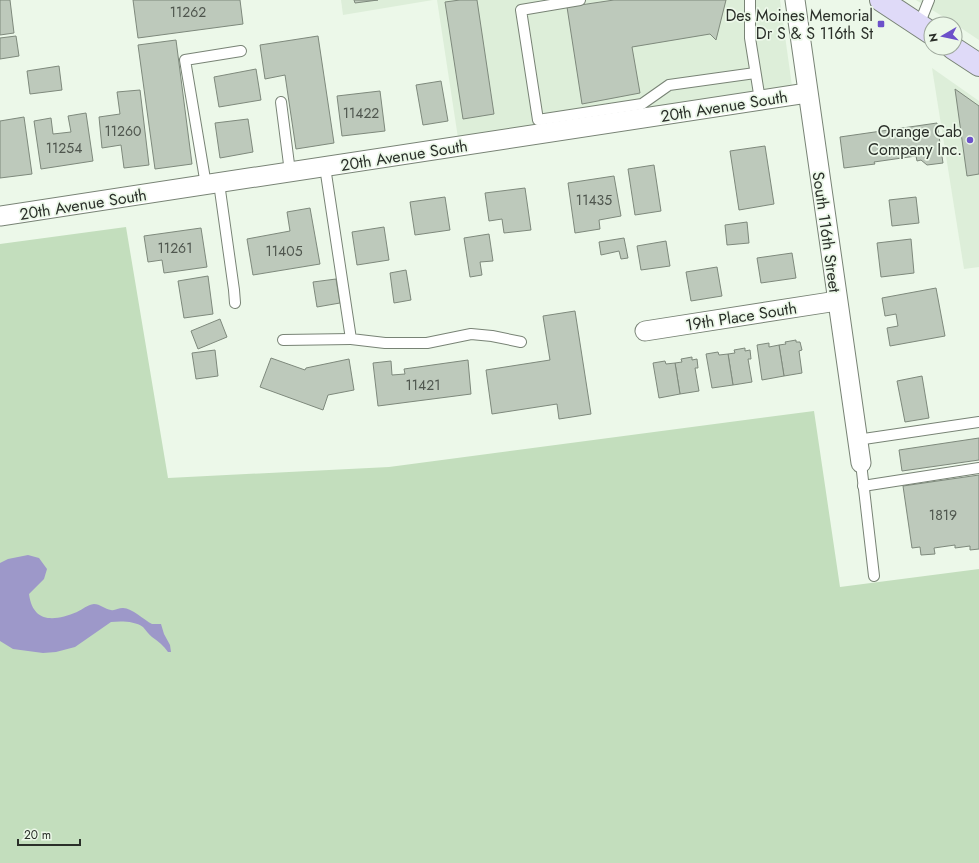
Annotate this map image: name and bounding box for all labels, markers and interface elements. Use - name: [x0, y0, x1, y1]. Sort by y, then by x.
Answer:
- house number: 11262: [170, 2, 206, 22]
- place label: Des Moines Memorial Dr S & S 116th St: [725, 4, 873, 45]
- north arrow: [923, 16, 963, 56]
- marker: Des Moines Memorial Dr S & S 116th St: [876, 19, 886, 29]
- text: N: [925, 32, 942, 43]
- street label: 20th Avenue South: [659, 85, 789, 128]
- house number: 11422: [343, 103, 379, 123]
- place label: Orange Cab Company Inc.: [868, 120, 962, 161]
- house number: 11260: [104, 121, 142, 141]
- street label: 20th Avenue South: [339, 134, 469, 177]
- marker: Orange Cab Company Inc.: [965, 135, 975, 145]
- house number: 11254: [46, 138, 82, 158]
- street label: South 116th Street: [807, 170, 846, 294]
- street label: 20th Avenue South: [18, 183, 148, 226]
- house number: 11435: [576, 190, 612, 210]
- house number: 11261: [158, 238, 192, 258]
- house number: 11405: [265, 241, 303, 261]
- street label: 19th Place South: [684, 296, 798, 337]
- house number: 11421: [405, 375, 441, 395]
- house number: 1819: [929, 505, 957, 525]
- scale bar: [18, 821, 80, 847]
- text: 20 m: [24, 826, 51, 844]

